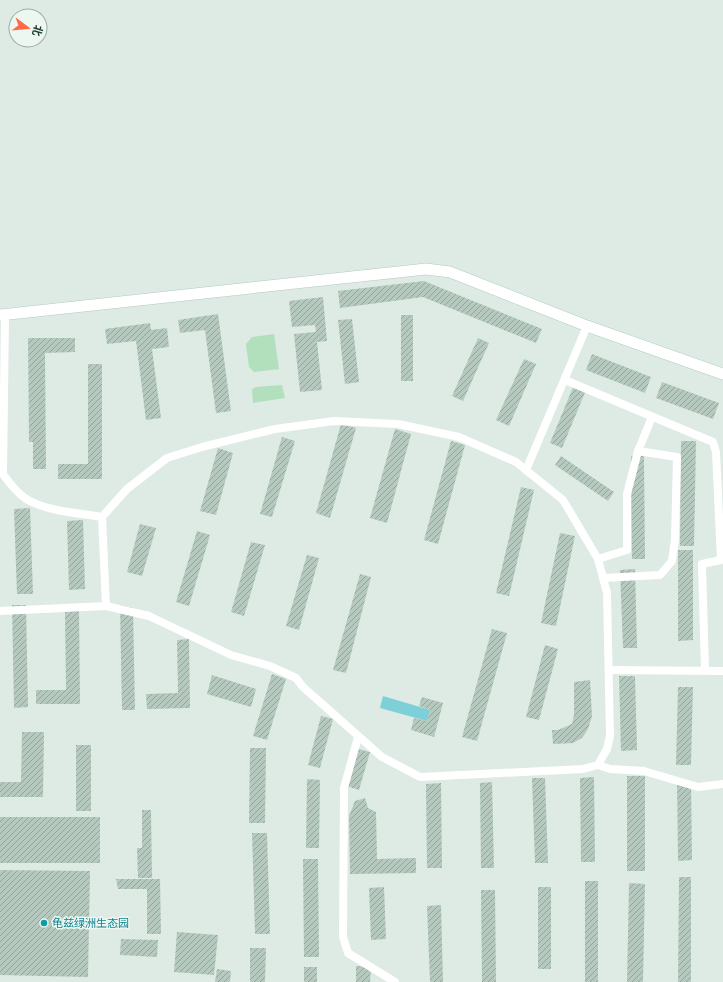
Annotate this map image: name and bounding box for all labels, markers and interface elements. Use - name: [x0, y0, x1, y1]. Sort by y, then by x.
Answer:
- north arrow: [8, 8, 48, 48]
- text: 北: [29, 24, 46, 38]
- place label: 龟兹绿洲生态园: [52, 916, 129, 930]
- marker: 龟兹绿洲生态园: [39, 918, 49, 928]

